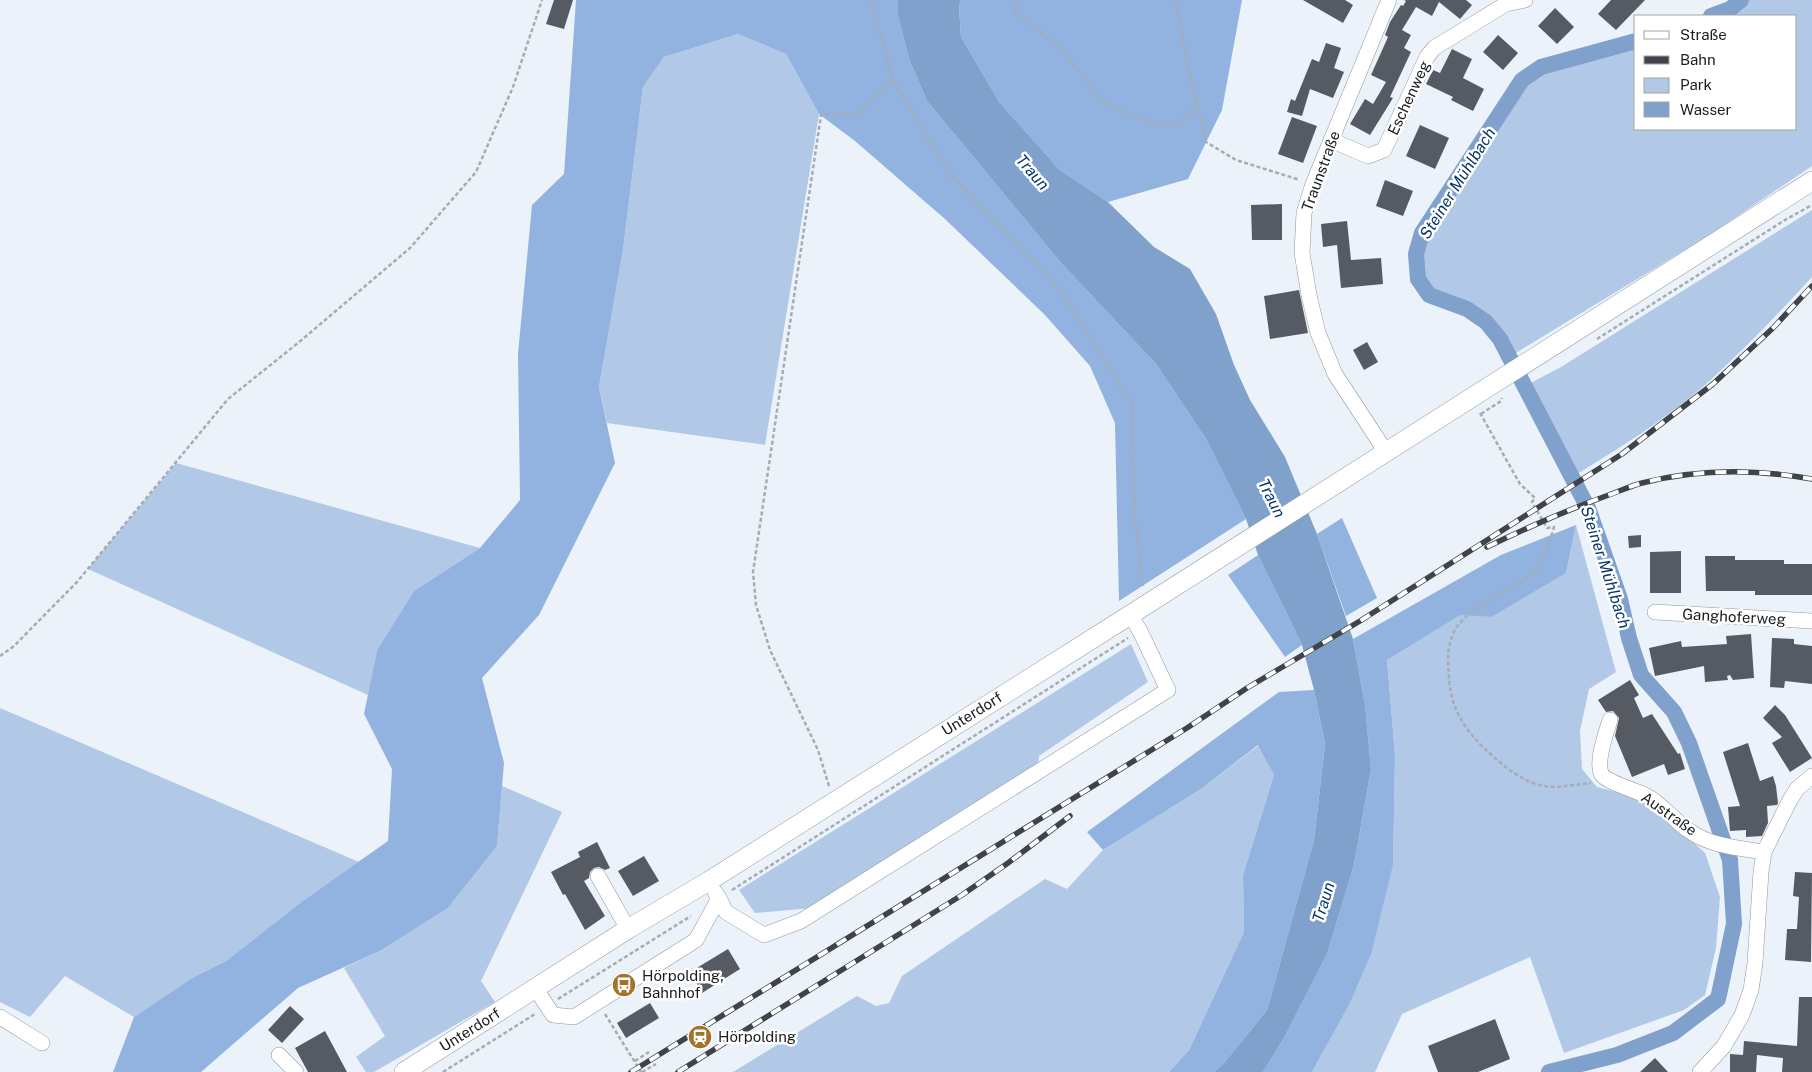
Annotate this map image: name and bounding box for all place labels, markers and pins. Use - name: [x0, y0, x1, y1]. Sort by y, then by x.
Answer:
- place label: Hörpolding, Bahnhof: [642, 967, 724, 1001]
- bus stop icon: Hörpolding, Bahnhof: [611, 972, 637, 998]
- station icon: Hörpolding: [687, 1024, 713, 1050]
- place label: Hörpolding: [718, 1028, 796, 1045]

